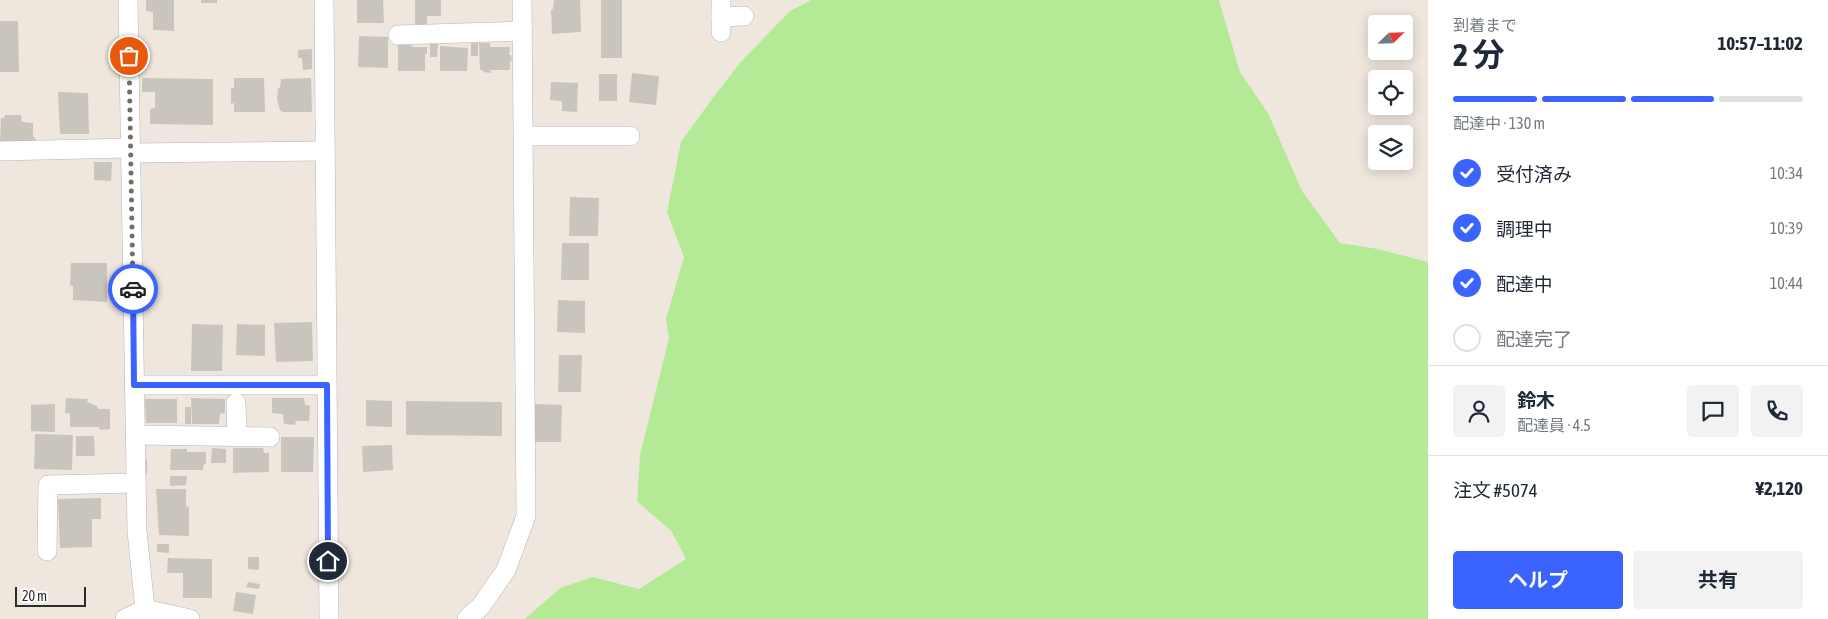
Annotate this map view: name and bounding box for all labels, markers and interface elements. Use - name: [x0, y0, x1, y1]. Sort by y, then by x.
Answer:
- north arrow: [1368, 15, 1412, 60]
- map controls: [1368, 15, 1413, 170]
- text: 到着まで: [1453, 16, 1517, 34]
- text: 10:57–11:02: [1717, 32, 1803, 54]
- pin: [108, 35, 150, 77]
- text: 2 分: [1453, 36, 1504, 73]
- icon: bag: [115, 42, 143, 70]
- button: locate: [1368, 70, 1413, 115]
- text: 配達中 · 130 m: [1453, 114, 1545, 132]
- button: layers: [1368, 125, 1413, 170]
- icon: check: [1453, 159, 1481, 187]
- text: 受付済み: [1496, 163, 1572, 185]
- text: 10:34: [1770, 164, 1803, 182]
- icon: check: [1453, 214, 1481, 242]
- text: 調理中: [1496, 218, 1553, 240]
- text: 10:39: [1770, 219, 1803, 237]
- courier: [108, 264, 158, 314]
- icon: check: [1453, 269, 1481, 297]
- text: 配達中: [1496, 273, 1553, 295]
- text: 10:44: [1770, 274, 1803, 292]
- icon: car: [119, 275, 147, 303]
- text: 配達完了: [1496, 328, 1572, 350]
- button: person: [1453, 385, 1505, 437]
- button: chat: [1687, 385, 1739, 437]
- button: phone: [1751, 385, 1803, 437]
- text: 鈴木: [1517, 389, 1555, 411]
- text: 配達員 · 4.5: [1517, 416, 1591, 434]
- text: ¥2,120: [1755, 477, 1803, 499]
- text: 注文 #5074: [1453, 479, 1538, 501]
- pin: [307, 540, 349, 582]
- icon: home: [314, 547, 342, 575]
- button: ヘルプ: [1453, 551, 1623, 609]
- button: 共有: [1633, 551, 1803, 609]
- scale bar: [15, 584, 86, 607]
- text: 20 m: [22, 588, 47, 604]

